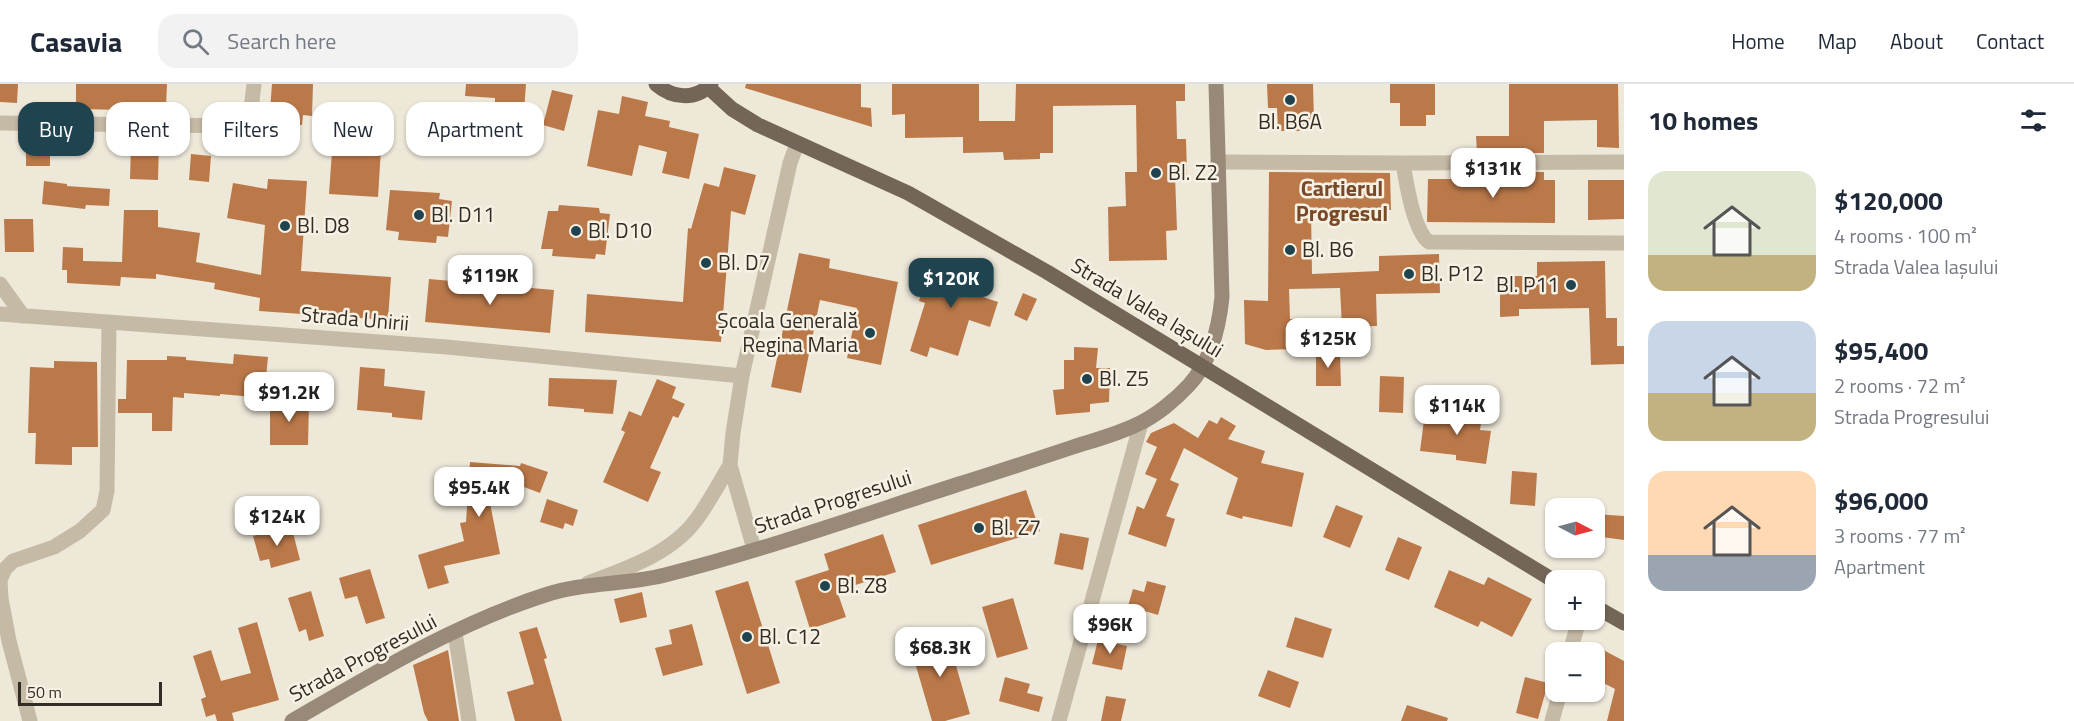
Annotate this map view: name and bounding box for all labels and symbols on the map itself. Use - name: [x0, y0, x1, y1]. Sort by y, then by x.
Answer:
- marker: Bl. B6A: [1283, 93, 1297, 107]
- place label: Bl. B6A: [1258, 105, 1323, 137]
- pin: $131K: [1451, 148, 1535, 199]
- place label: Bl. Z2: [1168, 156, 1218, 188]
- marker: Bl. Z2: [1149, 166, 1163, 180]
- district label: Cartierul Progresul: [1296, 171, 1388, 230]
- place label: Bl. D11: [431, 198, 495, 230]
- marker: Bl. D11: [412, 208, 426, 222]
- place label: Bl. D8: [297, 209, 349, 241]
- place label: Bl. D10: [588, 214, 652, 246]
- marker: Bl. D8: [278, 219, 292, 233]
- marker: Bl. D10: [569, 224, 583, 238]
- place label: Bl. B6: [1302, 233, 1354, 265]
- marker: Bl. B6: [1283, 243, 1297, 257]
- place label: Bl. D7: [718, 246, 770, 278]
- street label: Strada Valea Iașului: [1065, 249, 1230, 365]
- pin: $119K: [448, 255, 532, 306]
- marker: Bl. D7: [699, 256, 713, 270]
- place label: Bl. P12: [1421, 257, 1484, 289]
- pin: $120K: [909, 258, 993, 309]
- marker: Bl. P12: [1402, 267, 1416, 281]
- place label: Bl. P11: [1496, 268, 1559, 300]
- marker: Bl. P11: [1564, 278, 1578, 292]
- street label: Strada Unirii: [300, 297, 411, 339]
- place label: Școala Generală Regina Maria: [717, 304, 858, 360]
- pin: $125K: [1286, 318, 1370, 369]
- marker: Școala Generală Regina Maria: [863, 326, 877, 340]
- place label: Bl. Z5: [1099, 362, 1149, 394]
- pin: $91.2K: [240, 372, 338, 423]
- marker: Bl. Z5: [1080, 372, 1094, 386]
- pin: $114K: [1415, 385, 1499, 436]
- street label: Strada Progresului: [750, 461, 915, 541]
- pin: $95.4K: [430, 467, 528, 518]
- pin: $124K: [235, 496, 319, 547]
- north arrow: [1545, 498, 1605, 558]
- place label: Bl. Z7: [991, 511, 1041, 543]
- marker: Bl. Z7: [972, 521, 986, 535]
- place label: Bl. Z8: [837, 569, 887, 601]
- marker: Bl. Z8: [818, 579, 832, 593]
- pin: $96K: [1074, 604, 1146, 655]
- street label: Strada Progresului: [283, 605, 442, 710]
- place label: Bl. C12: [759, 620, 821, 652]
- pin: $68.3K: [891, 627, 989, 678]
- marker: Bl. C12: [740, 630, 754, 644]
- scale bar: [18, 679, 162, 706]

